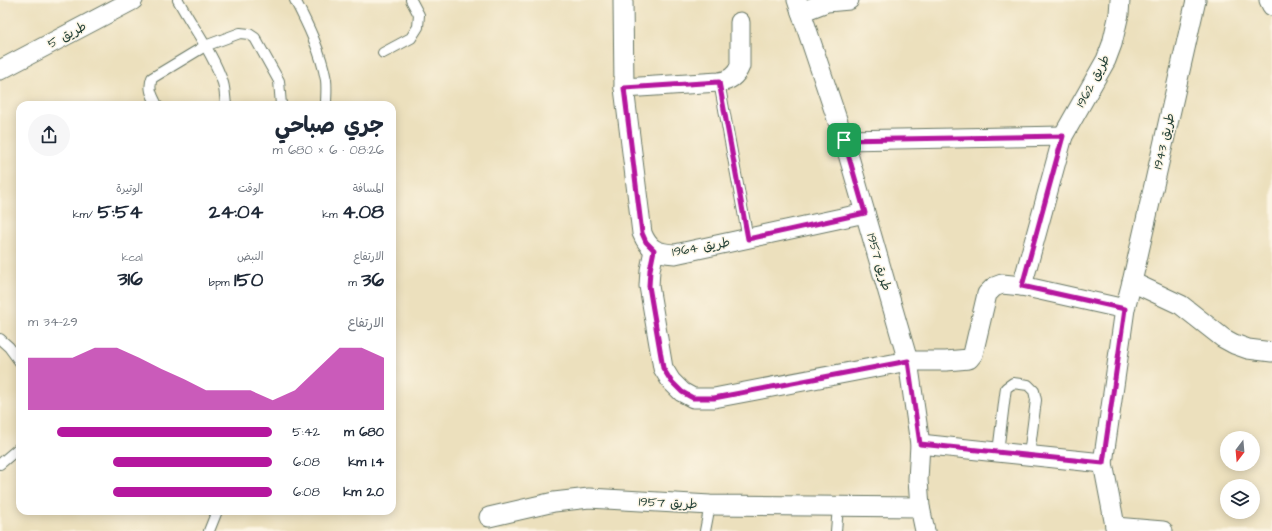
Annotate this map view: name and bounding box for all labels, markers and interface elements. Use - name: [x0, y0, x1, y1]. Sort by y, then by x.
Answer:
- street label: طريق 5: [44, 17, 90, 53]
- street label: طريق 1962: [1072, 52, 1114, 110]
- text: جري صباحي: [275, 110, 384, 141]
- street label: طريق 1943: [1149, 111, 1179, 171]
- button: share: [28, 114, 70, 156]
- pin: [827, 123, 861, 157]
- icon: arrive: [833, 129, 855, 151]
- text: 08:26 · 6 × 680 m: [273, 141, 384, 159]
- text: الوتيرة: [116, 181, 143, 196]
- text: الوقت: [238, 181, 263, 196]
- text: المسافة: [353, 181, 384, 196]
- text: 5:54: [97, 198, 143, 226]
- text: 24:04: [209, 198, 263, 226]
- text: 4.08: [342, 198, 384, 226]
- text: /km: [73, 207, 97, 222]
- text: km: [322, 207, 342, 222]
- street label: طريق 1957: [862, 231, 896, 293]
- street label: طريق 1964: [671, 233, 731, 261]
- text: النبض: [237, 249, 263, 264]
- text: الارتفاع: [353, 249, 384, 264]
- text: kcal: [122, 250, 143, 265]
- text: 316: [117, 265, 143, 293]
- text: 150: [234, 266, 263, 294]
- text: 36: [361, 266, 384, 294]
- text: bpm: [209, 275, 234, 290]
- text: m: [348, 275, 361, 290]
- text: 29–34 m: [28, 313, 78, 331]
- text: الارتفاع: [348, 314, 384, 332]
- text: 5:42: [292, 423, 320, 441]
- text: 680 m: [344, 423, 384, 441]
- north arrow: [1220, 431, 1260, 471]
- map controls: [1220, 431, 1260, 519]
- text: 6:08: [293, 453, 320, 471]
- text: 1.4 km: [348, 453, 384, 471]
- button: layers: [1220, 479, 1260, 519]
- text: 6:08: [293, 483, 320, 501]
- text: 2.0 km: [343, 483, 384, 501]
- street label: طريق 1957: [638, 492, 698, 514]

